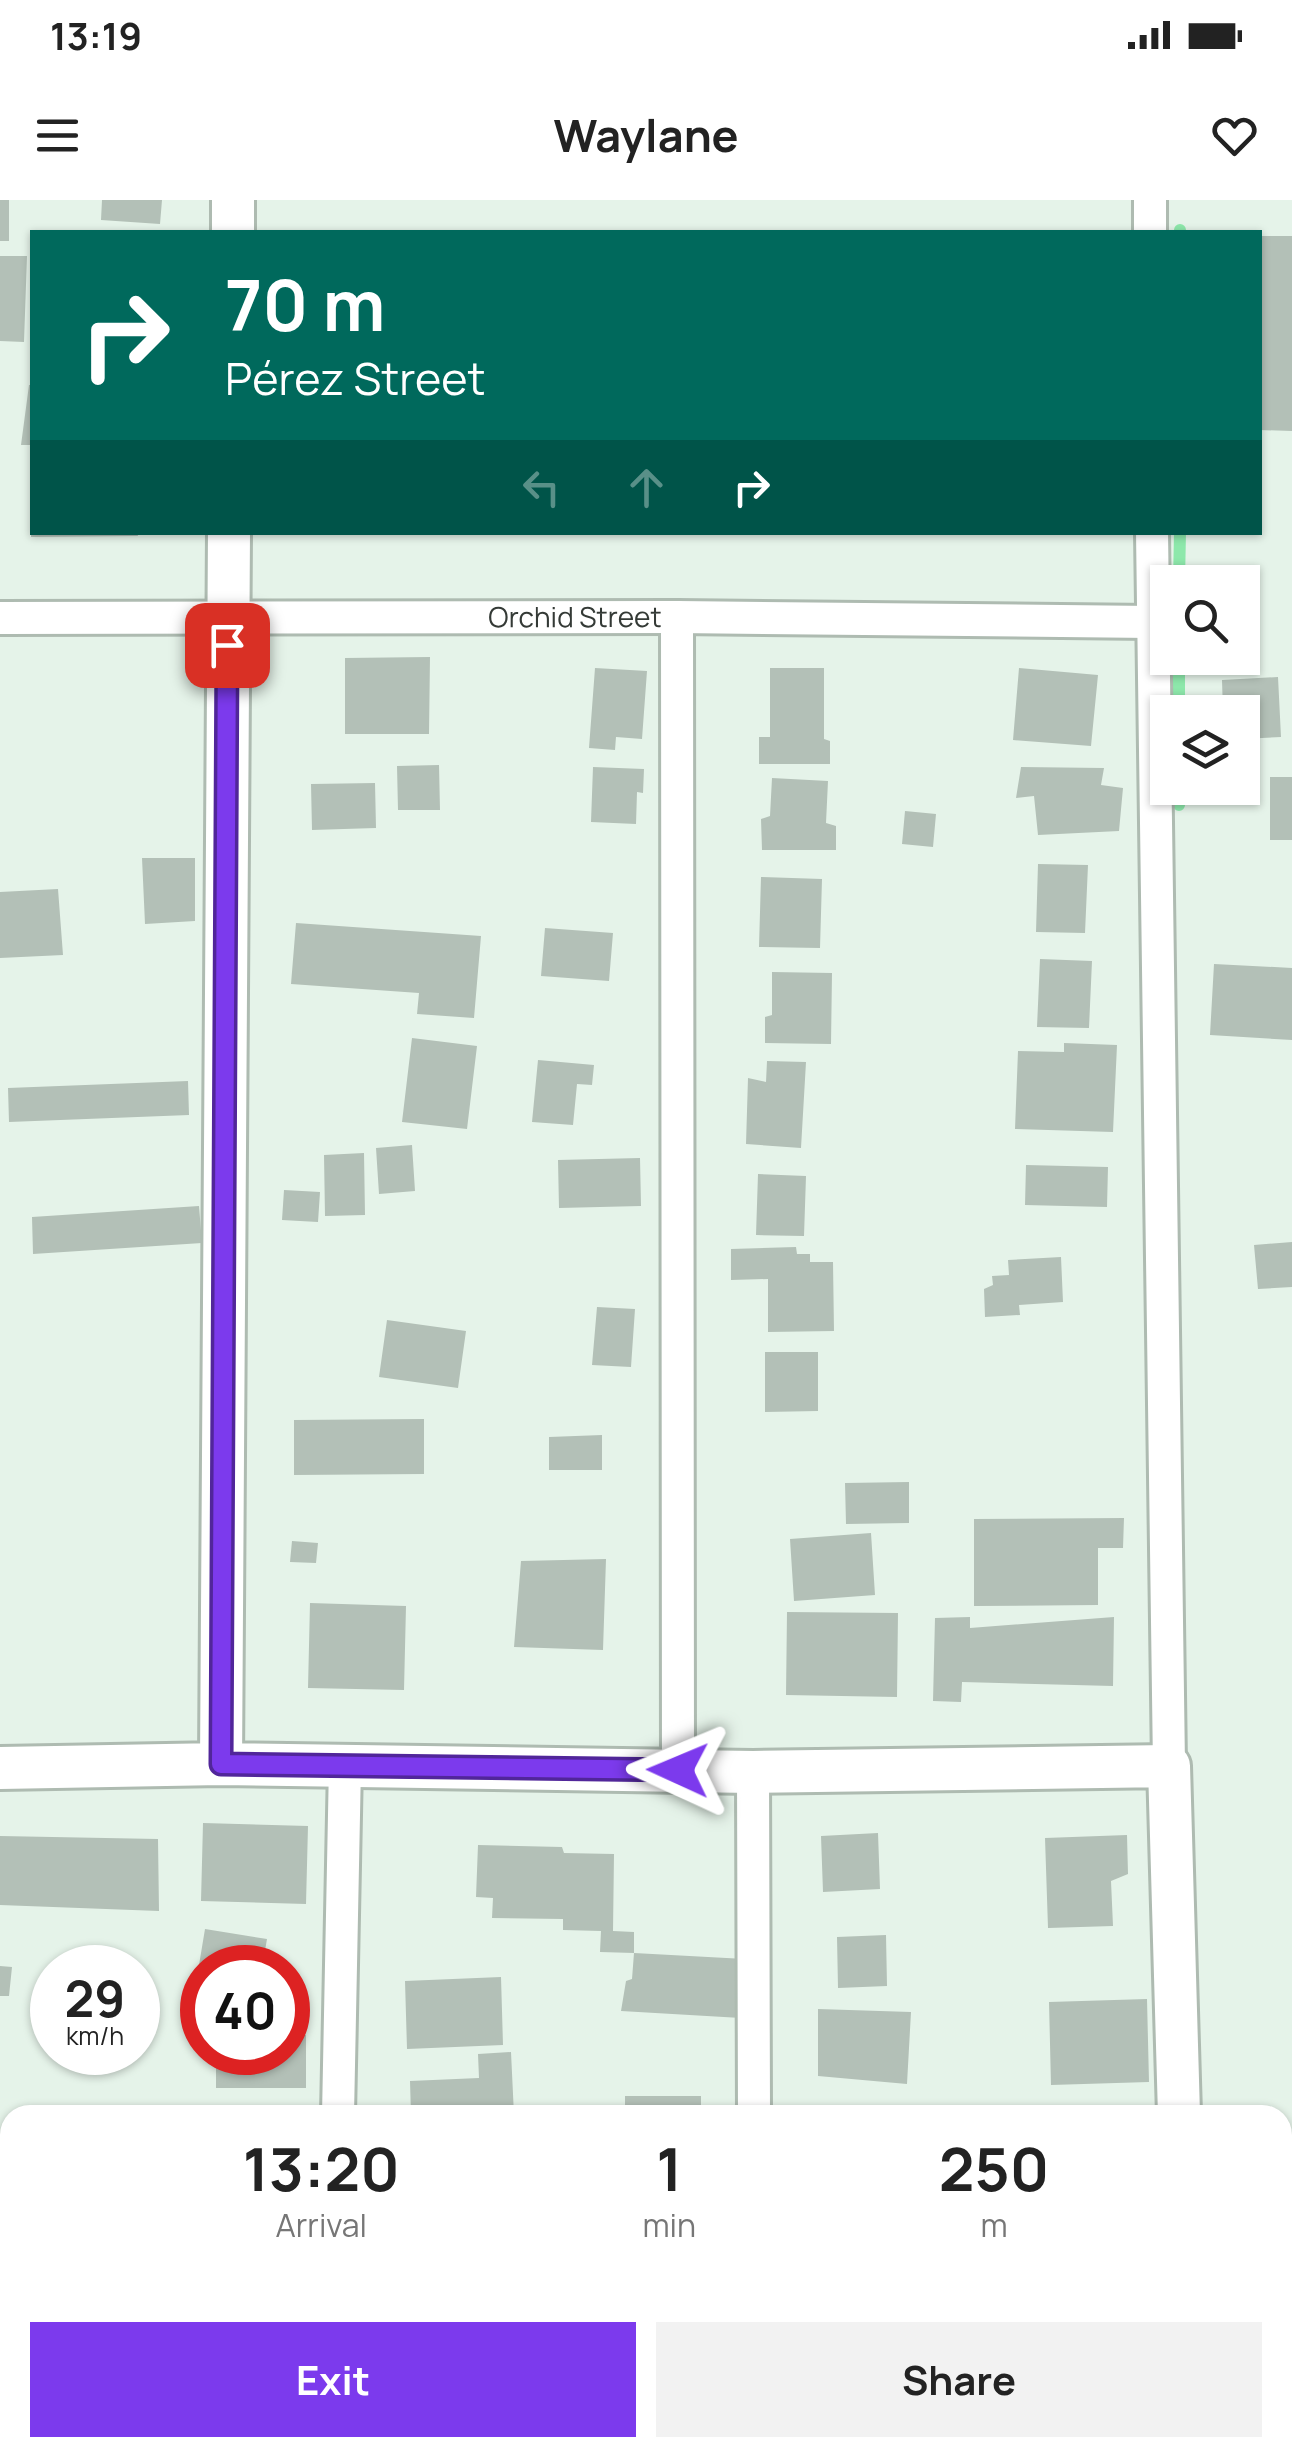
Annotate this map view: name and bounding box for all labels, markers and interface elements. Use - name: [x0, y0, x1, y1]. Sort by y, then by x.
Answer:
- text: 13:19: [50, 9, 142, 61]
- text: Waylane: [553, 104, 739, 166]
- icon: menu: [30, 108, 85, 163]
- icon: heart: [1207, 108, 1262, 163]
- text: 70 m: [225, 256, 385, 352]
- icon: right: [60, 270, 190, 400]
- text: Pérez Street: [225, 347, 486, 409]
- icon: left: [514, 460, 569, 515]
- icon: ahead: [619, 460, 674, 515]
- icon: right: [724, 460, 779, 515]
- map controls: [1150, 565, 1260, 805]
- button: search: [1150, 565, 1260, 675]
- street label: Orchid Street: [488, 597, 662, 635]
- pin: [185, 603, 270, 688]
- icon: arrive: [200, 618, 255, 673]
- button: layers: [1150, 695, 1260, 805]
- position arrow: [626, 1718, 730, 1822]
- speed limit sign: 40: [180, 1945, 310, 2075]
- text: 29: [65, 1964, 125, 2032]
- text: km/h: [66, 2018, 124, 2053]
- text: 13:20: [243, 2127, 400, 2209]
- text: 1: [656, 2127, 682, 2209]
- text: 250: [939, 2127, 1049, 2209]
- text: Arrival: [276, 2203, 367, 2247]
- text: min: [642, 2203, 696, 2247]
- text: m: [980, 2203, 1008, 2247]
- button: Exit: [30, 2322, 636, 2437]
- button: Share: [656, 2322, 1262, 2437]

